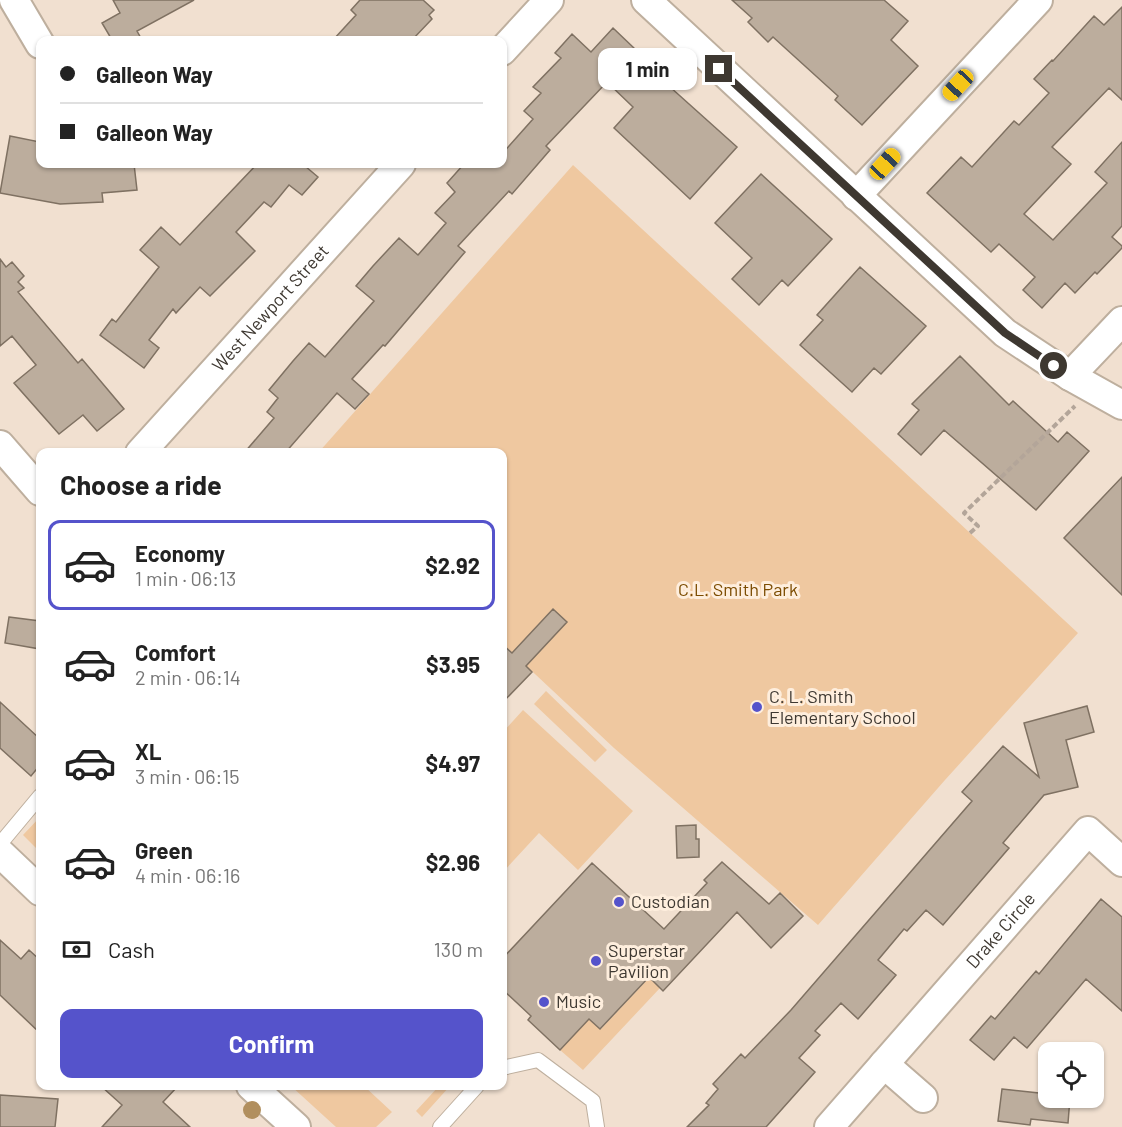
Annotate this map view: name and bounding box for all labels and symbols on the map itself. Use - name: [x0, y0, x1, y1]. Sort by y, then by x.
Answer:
- callout: 1 min: [599, 48, 698, 90]
- route end: [705, 55, 732, 82]
- car: [939, 66, 977, 104]
- car: [866, 145, 904, 183]
- street label: West Newport Street: [207, 240, 333, 376]
- route start: [1040, 352, 1067, 379]
- park label: C.L. Smith Park: [678, 578, 798, 600]
- place label: C. L. Smith Elementary School: [769, 685, 916, 728]
- marker: C. L. Smith Elementary School: [750, 700, 764, 714]
- street label: Drake Circle: [961, 887, 1039, 972]
- place label: Custodian: [631, 890, 710, 912]
- marker: Custodian: [612, 895, 626, 909]
- place label: Superstar Pavilion: [608, 939, 685, 982]
- marker: Superstar Pavilion: [589, 954, 603, 968]
- place label: Music: [556, 990, 601, 1012]
- marker: Music: [537, 995, 551, 1009]

